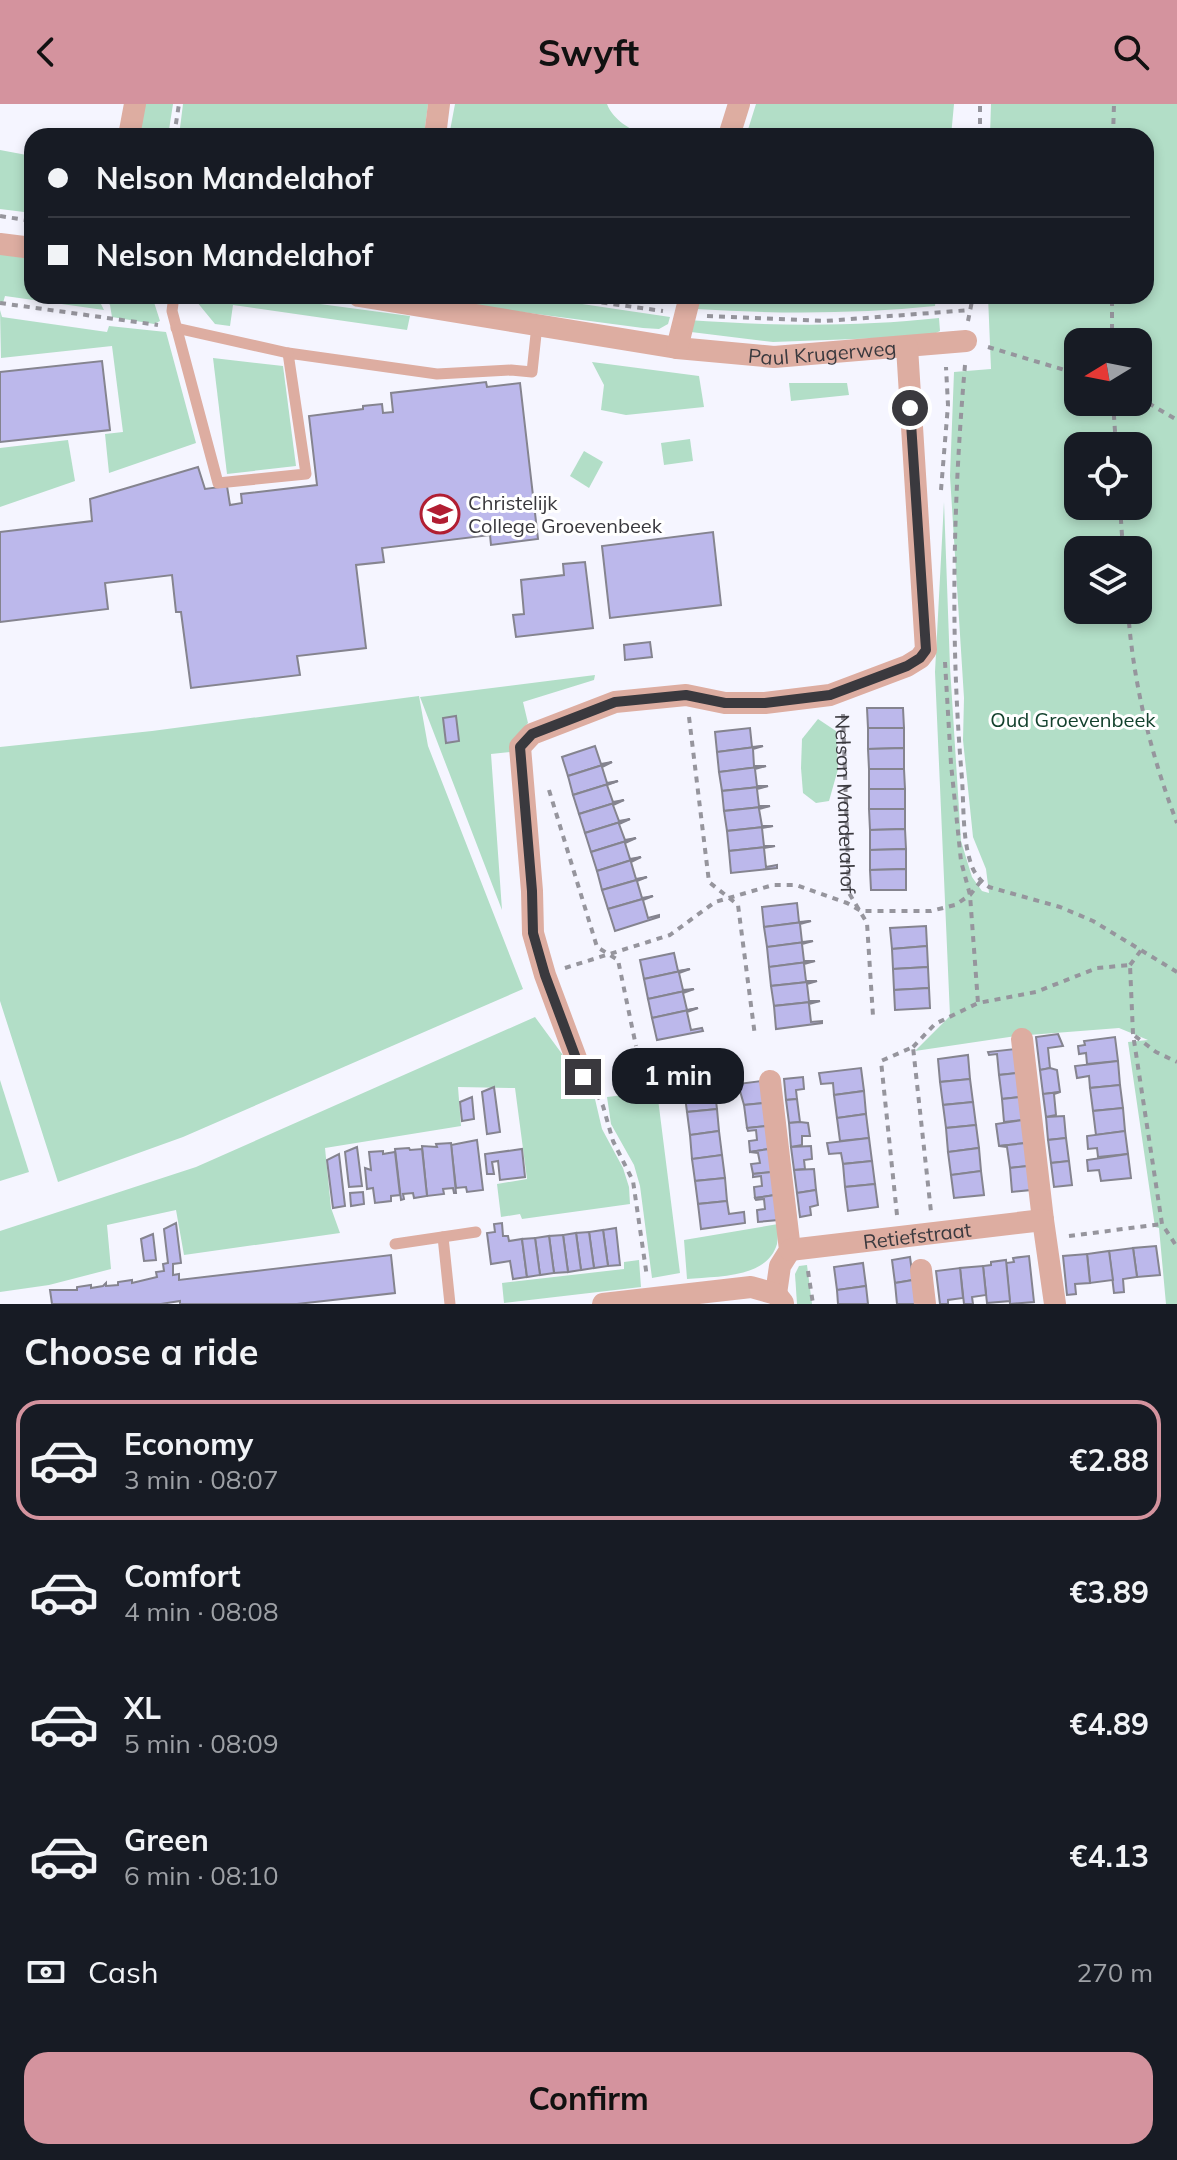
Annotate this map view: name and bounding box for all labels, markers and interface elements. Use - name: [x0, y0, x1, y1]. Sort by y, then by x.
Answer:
- icon: back: [24, 30, 68, 74]
- text: Swyft: [538, 30, 639, 75]
- icon: search: [1109, 30, 1153, 74]
- text: Nelson Mandelahof: [96, 159, 373, 197]
- text: Nelson Mandelahof: [96, 236, 373, 274]
- north arrow: [1064, 328, 1152, 416]
- map controls: [1064, 328, 1152, 624]
- street label: Paul Krugerweg: [747, 334, 897, 370]
- route start: [892, 390, 928, 426]
- button: locate: [1064, 432, 1152, 520]
- place label: Christelijk College Groevenbeek: [468, 490, 663, 538]
- school or university icon: Christelijk College Groevenbeek: [419, 493, 461, 535]
- button: layers: [1064, 536, 1152, 624]
- park label: Oud Groevenbeek: [990, 707, 1156, 732]
- street label: Nelson Mandelahof: [831, 714, 862, 894]
- callout: 1 min: [611, 1049, 743, 1105]
- route end: [565, 1059, 601, 1095]
- text: 1 min: [644, 1059, 712, 1092]
- street label: Retiefstraat: [862, 1216, 973, 1254]
- text: Choose a ride: [24, 1329, 258, 1374]
- icon: car: [28, 1424, 100, 1496]
- text: Economy: [124, 1425, 253, 1463]
- text: €2.88: [1070, 1441, 1149, 1479]
- text: 3 min · 08:07: [124, 1463, 279, 1496]
- icon: car: [28, 1556, 100, 1628]
- text: Comfort: [124, 1557, 241, 1595]
- text: €3.89: [1070, 1573, 1149, 1611]
- text: 4 min · 08:08: [124, 1595, 279, 1628]
- icon: car: [28, 1688, 100, 1760]
- text: XL: [124, 1689, 161, 1727]
- text: €4.89: [1070, 1705, 1149, 1743]
- text: 5 min · 08:09: [124, 1727, 279, 1760]
- icon: car: [28, 1820, 100, 1892]
- text: Green: [124, 1821, 209, 1859]
- text: €4.13: [1070, 1837, 1149, 1875]
- text: 6 min · 08:10: [124, 1859, 279, 1892]
- icon: cash: [24, 1950, 68, 1994]
- text: Cash: [88, 1953, 159, 1991]
- text: 270 m: [1077, 1956, 1153, 1989]
- button: Confirm: [24, 2052, 1153, 2144]

